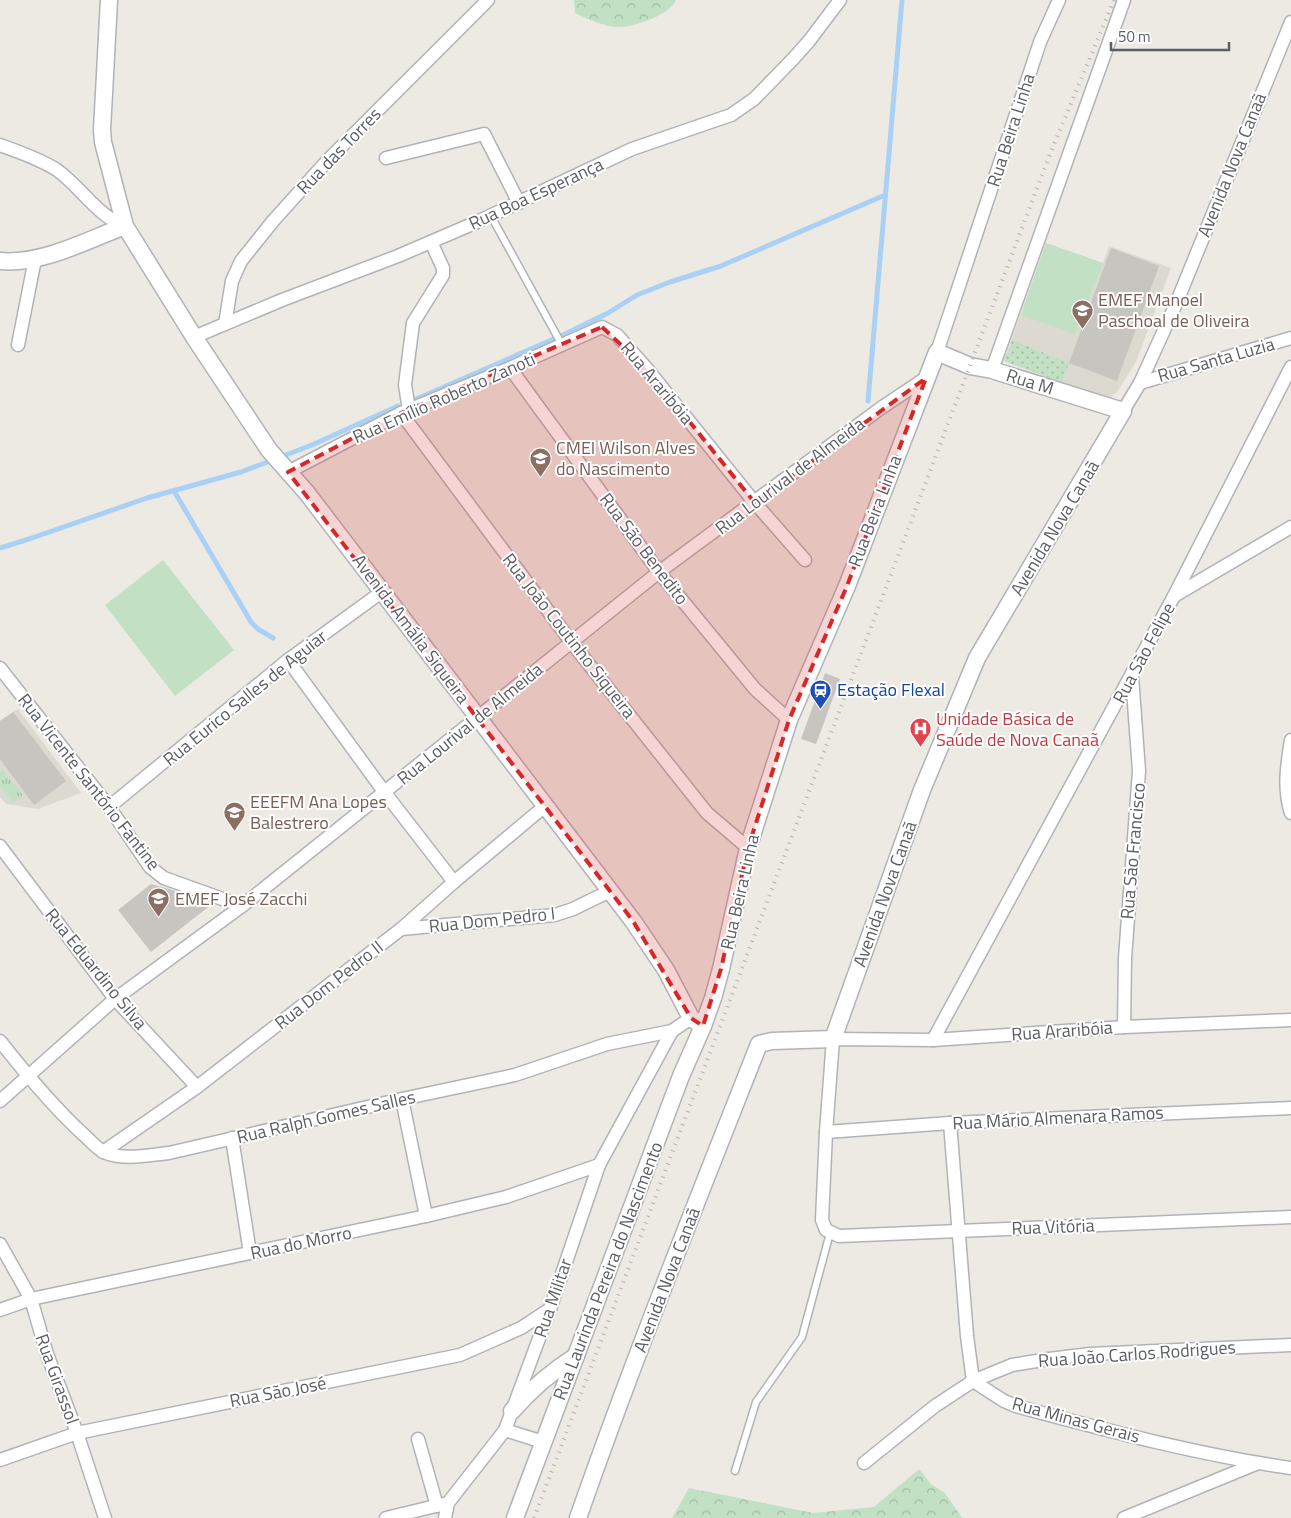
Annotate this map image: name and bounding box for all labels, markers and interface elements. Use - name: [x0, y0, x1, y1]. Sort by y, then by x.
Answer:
- scale bar: [1111, 20, 1228, 52]
- text: 50 m: [1118, 25, 1151, 48]
- street label: Rua Beira Linha: [979, 70, 1042, 190]
- street label: Avenida Nova Canaã: [1190, 89, 1273, 241]
- street label: Rua das Torres: [290, 101, 387, 200]
- street label: Rua Boa Esperança: [464, 150, 608, 237]
- place label: EMEF Manoel Paschoal de Oliveira: [1098, 286, 1249, 334]
- school or university icon: EMEF Manoel Paschoal de Oliveira: [1070, 298, 1094, 329]
- street label: Rua Santa Luzia: [1154, 330, 1277, 389]
- street label: Rua Araribóia: [614, 335, 700, 430]
- street label: Rua Emílio Roberto Zanoti: [348, 345, 539, 450]
- street label: Rua M: [1003, 361, 1057, 402]
- street label: Rua Lourival de Almeida: [709, 410, 870, 541]
- place label: CMEI Wilson Alves do Nascimento: [556, 434, 696, 482]
- school or university icon: CMEI Wilson Alves do Nascimento: [528, 446, 552, 477]
- street label: Rua Beira Linha: [841, 451, 908, 571]
- street label: Avenida Nova Canaã: [1003, 455, 1106, 600]
- street label: Rua São Benedito: [593, 487, 696, 610]
- street label: Rua João Coutinho Siqueira: [496, 547, 643, 724]
- street label: Avenida Amália Siqueira: [346, 548, 477, 709]
- street label: Rua São Felipe: [1106, 598, 1181, 708]
- street label: Rua Eurico Salles de Aguiar: [157, 623, 332, 772]
- street label: Rua Lourival de Almeida: [391, 656, 549, 791]
- place label: Estação Flexal: [837, 676, 945, 703]
- station icon: Estação Flexal: [809, 678, 833, 709]
- street label: Rua Vicente Santório Fantine: [12, 687, 167, 876]
- place label: Unidade Básica de Saúde de Nova Canaã: [936, 705, 1099, 753]
- hospital icon: Unidade Básica de Saúde de Nova Canaã: [908, 717, 932, 748]
- street label: Rua São Francisco: [1113, 781, 1152, 920]
- place label: EEEFM Ana Lopes Balestrero: [250, 788, 387, 836]
- school or university icon: EEEFM Ana Lopes Balestrero: [222, 800, 246, 831]
- street label: Avenida Nova Canaã: [846, 817, 923, 971]
- street label: Rua Beira Linha: [713, 831, 766, 952]
- place label: EMEF José Zacchi: [175, 885, 307, 912]
- school or university icon: EMEF José Zacchi: [147, 887, 171, 918]
- street label: Rua Dom Pedro I: [427, 899, 556, 940]
- street label: Rua Eduardino Silva: [39, 902, 154, 1035]
- street label: Rua Dom Pedro II: [269, 934, 389, 1036]
- street label: Rua Araribóia: [1010, 1013, 1114, 1048]
- street label: Rua Ralph Gomes Salles: [234, 1083, 418, 1150]
- street label: Rua Mário Almenara Ramos: [952, 1098, 1164, 1137]
- street label: Rua Laurinda Pereira do Nascimento: [546, 1138, 669, 1404]
- street label: Avenida Nova Canaã: [626, 1203, 707, 1356]
- street label: Rua Vitória: [1011, 1212, 1095, 1241]
- street label: Rua do Morro: [248, 1219, 354, 1266]
- street label: Rua Militar: [526, 1255, 579, 1341]
- street label: Rua Girassol: [29, 1330, 86, 1428]
- street label: Rua João Carlos Rodrigues: [1037, 1333, 1237, 1374]
- street label: Rua São José: [227, 1369, 329, 1414]
- street label: Rua Minas Gerais: [1009, 1389, 1143, 1450]

